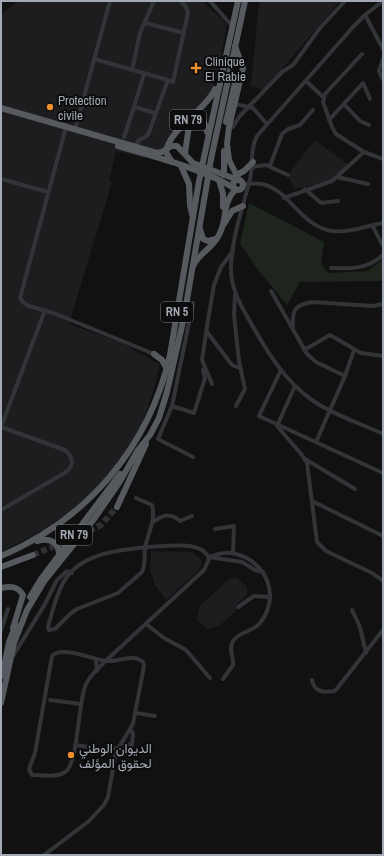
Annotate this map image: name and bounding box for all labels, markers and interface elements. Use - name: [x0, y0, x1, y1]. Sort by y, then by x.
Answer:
- place label: Clinique El Rabie: [205, 53, 246, 85]
- marker: Clinique El Rabie: [190, 62, 202, 74]
- place label: Protection civile: [58, 92, 107, 124]
- marker: Protection civile: [45, 102, 55, 112]
- road number: RN 79: [170, 110, 206, 130]
- road number: RN 5: [161, 302, 193, 322]
- road number: RN 79: [56, 525, 92, 545]
- place label: الديوان الوطني لحقوق المؤلف: [79, 740, 152, 772]
- marker: الديوان الوطني لحقوق المؤلف: [66, 750, 76, 760]

